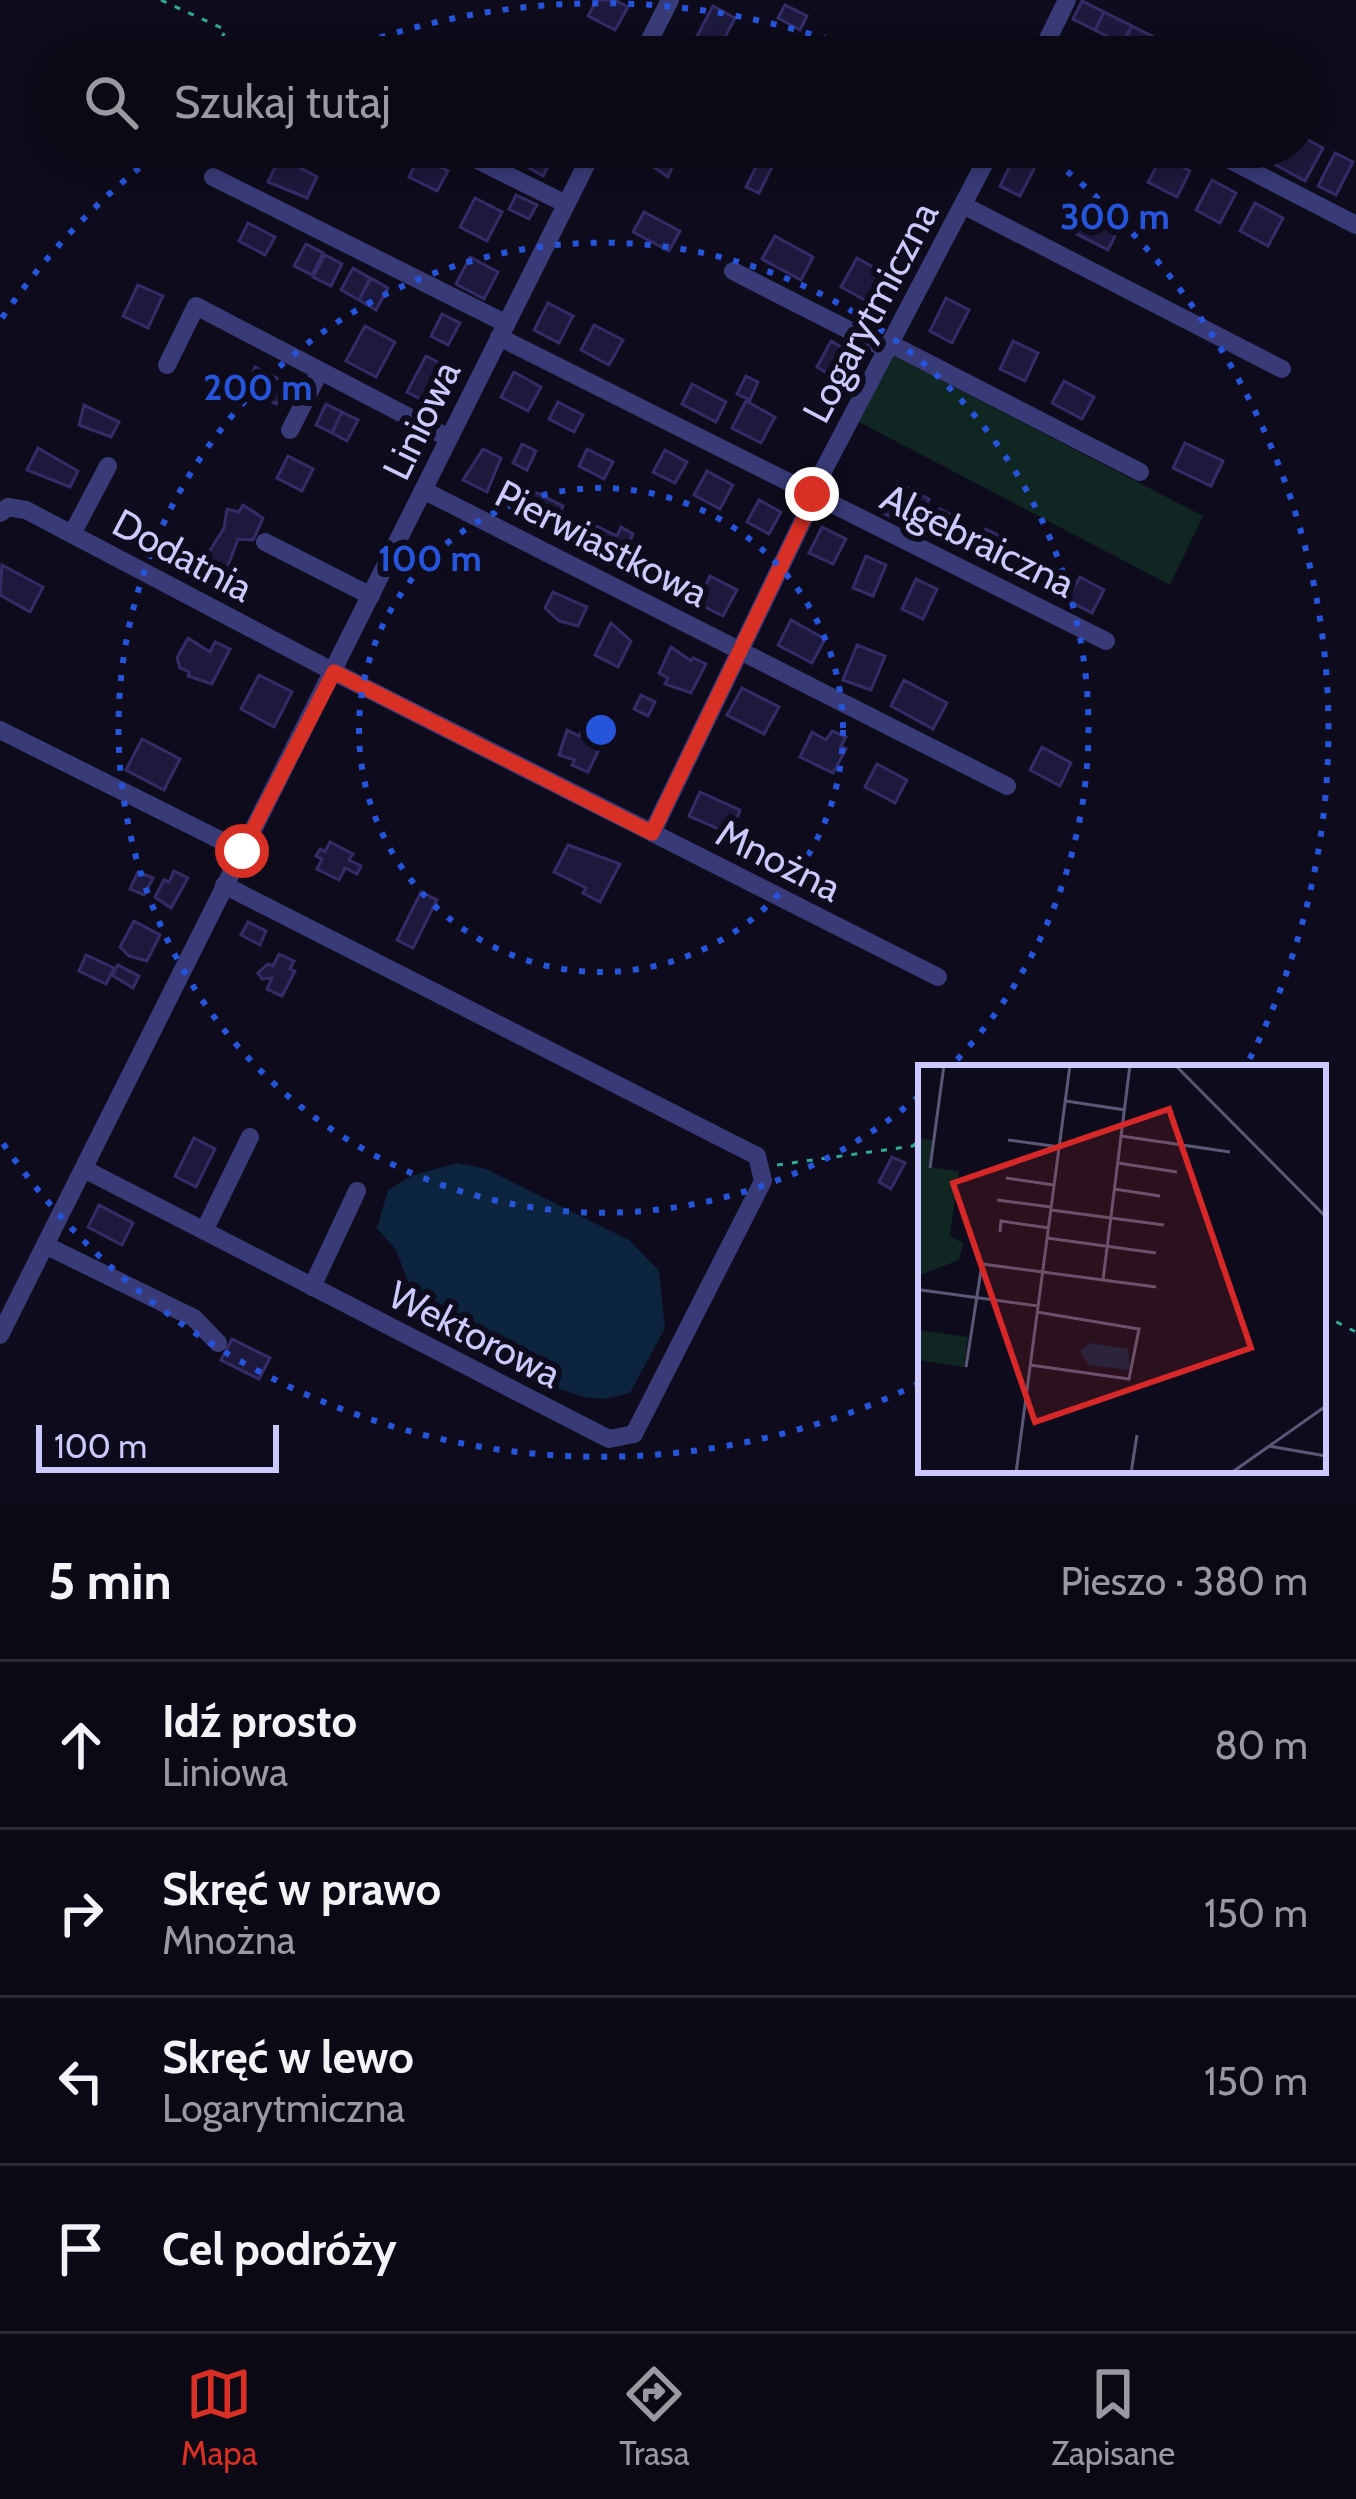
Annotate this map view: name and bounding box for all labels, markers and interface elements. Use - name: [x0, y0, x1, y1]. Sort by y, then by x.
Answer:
- search box: [36, 36, 1320, 168]
- icon: search: [78, 69, 144, 135]
- text: Szukaj tutaj: [174, 75, 391, 129]
- street label: Logarytmiczna: [792, 193, 948, 431]
- text: 300 m: [1060, 194, 1170, 238]
- street label: Liniowa: [372, 353, 470, 487]
- text: 200 m: [203, 365, 313, 409]
- route end: [785, 467, 839, 521]
- street label: Pierwiastkowa: [488, 469, 716, 617]
- street label: Algebraiczna: [873, 472, 1083, 608]
- street label: Dodatnia: [105, 498, 261, 612]
- text: 100 m: [378, 536, 482, 580]
- centre of rings: [580, 709, 622, 751]
- street label: Mnożna: [709, 808, 850, 912]
- route start: [215, 824, 269, 878]
- inset map: [918, 1065, 1326, 1473]
- street label: Wektorowa: [381, 1270, 570, 1398]
- scale bar: [36, 1419, 279, 1472]
- text: 100 m: [54, 1426, 147, 1466]
- text: 5 min: [48, 1550, 172, 1612]
- text: Pieszo · 380 m: [1060, 1557, 1308, 1605]
- text: Idź prosto: [162, 1694, 357, 1748]
- icon: ahead: [48, 1712, 114, 1778]
- text: 80 m: [1214, 1721, 1308, 1769]
- text: Liniowa: [162, 1748, 288, 1796]
- text: Skręć w prawo: [162, 1862, 441, 1916]
- icon: right: [48, 1880, 114, 1946]
- text: 150 m: [1204, 1889, 1308, 1937]
- text: Mnożna: [162, 1916, 295, 1964]
- text: Skręć w lewo: [162, 2030, 414, 2084]
- icon: left: [48, 2048, 114, 2114]
- text: 150 m: [1204, 2057, 1308, 2105]
- text: Logarytmiczna: [162, 2084, 405, 2132]
- icon: arrive: [48, 2216, 114, 2282]
- text: Cel podróży: [162, 2222, 397, 2276]
- tab: Mapa: [181, 2361, 258, 2473]
- tab: Trasa: [619, 2361, 690, 2473]
- tab: Zapisane: [1051, 2361, 1175, 2473]

